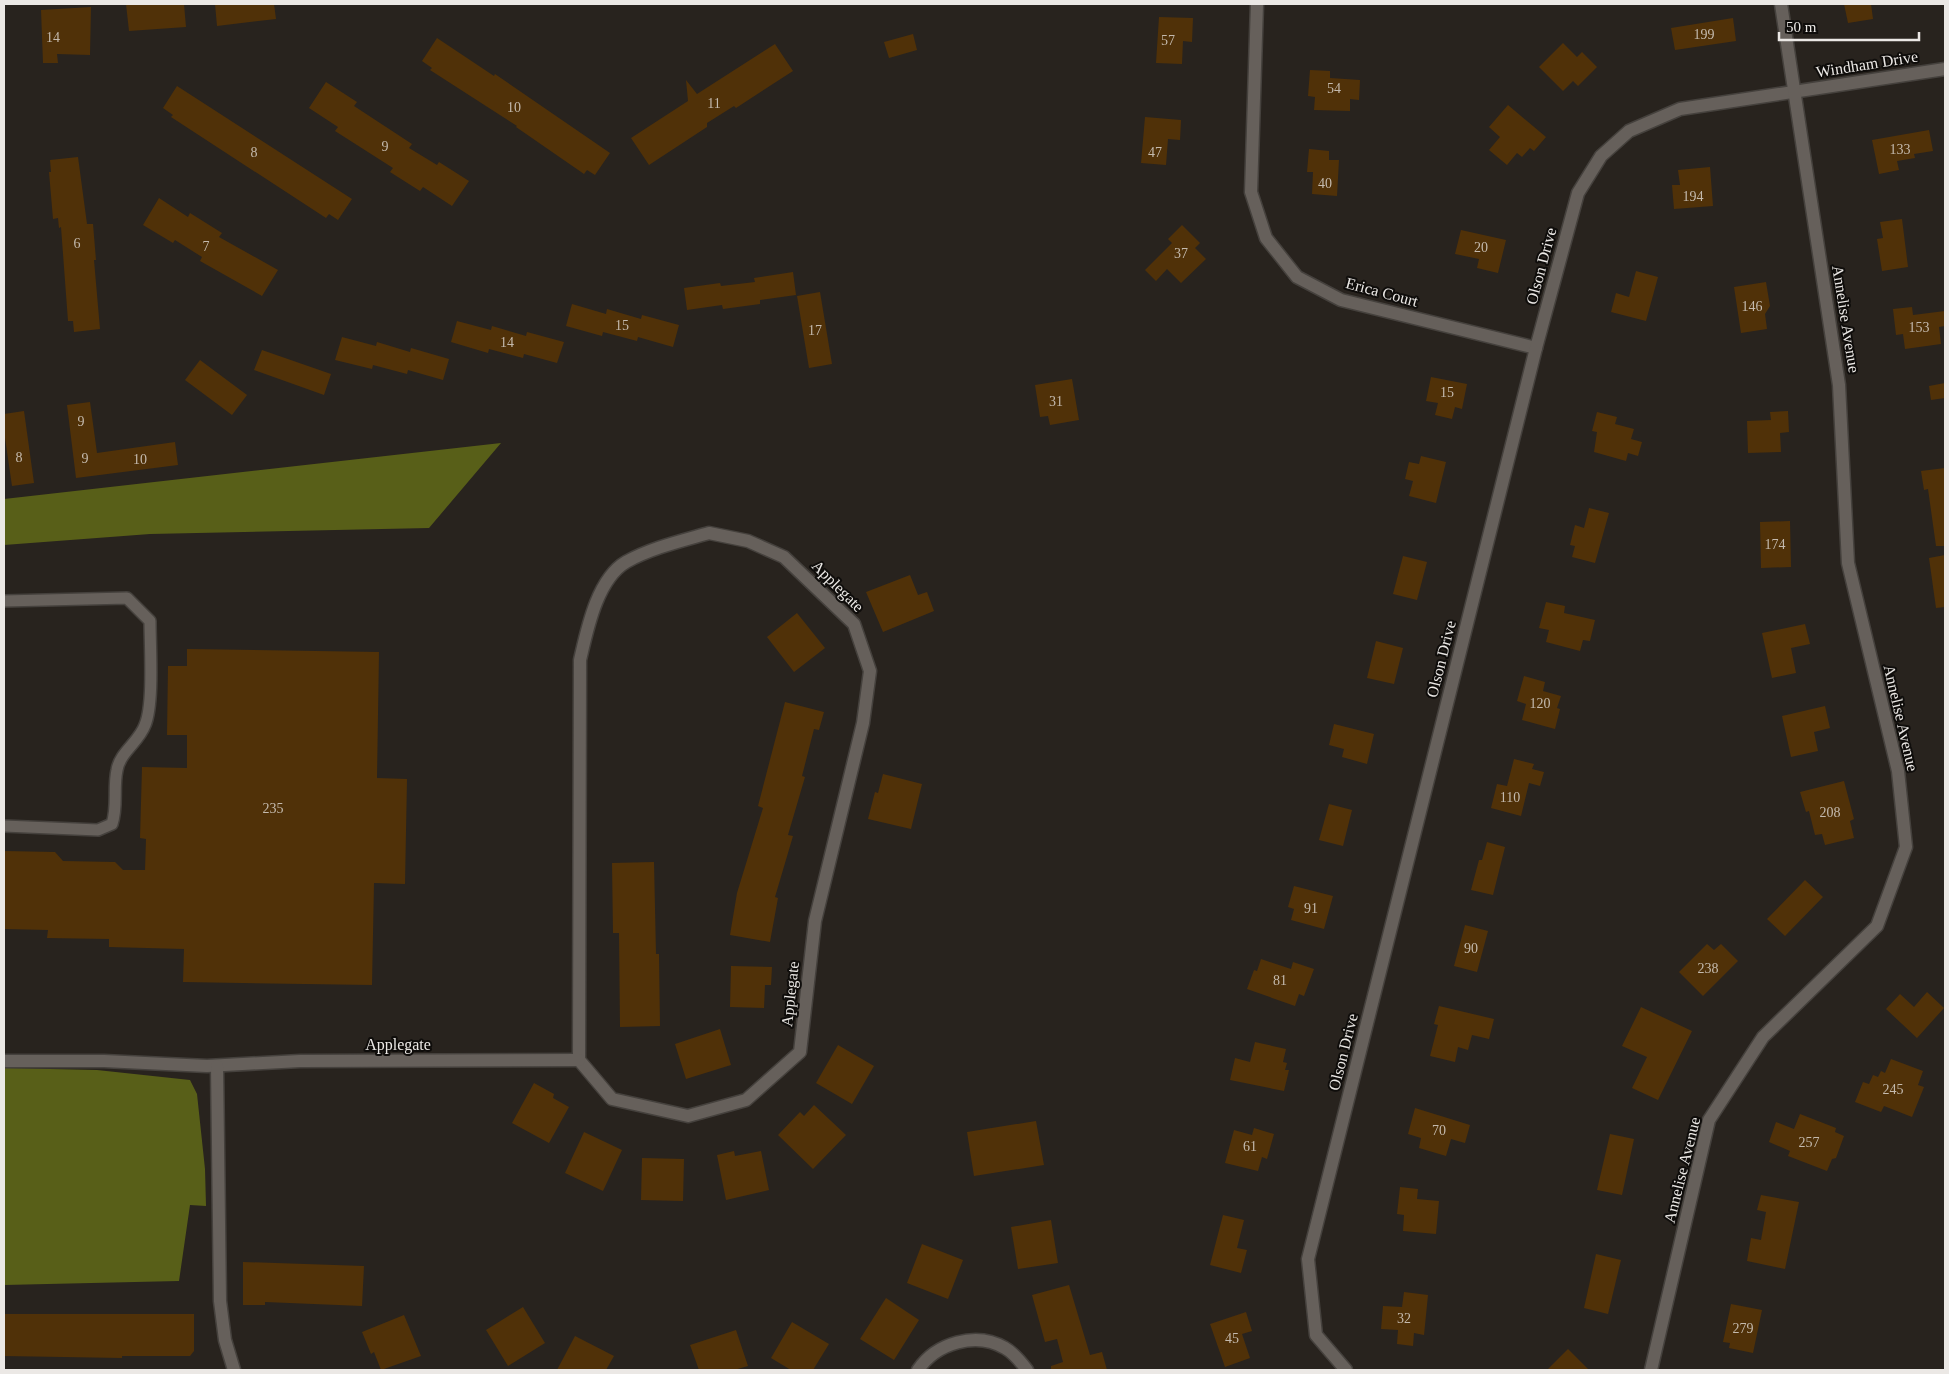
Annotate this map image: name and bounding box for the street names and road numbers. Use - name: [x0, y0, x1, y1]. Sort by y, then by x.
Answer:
- street label: Windham Drive: [1815, 48, 1919, 80]
- street label: Olson Drive: [1523, 226, 1559, 306]
- street label: Annelise Avenue: [1829, 264, 1863, 374]
- street label: Erica Court: [1344, 274, 1421, 310]
- street label: Applegate: [808, 557, 867, 616]
- street label: Olson Drive: [1423, 619, 1459, 699]
- street label: Annelise Avenue: [1881, 663, 1921, 773]
- street label: Applegate: [778, 960, 803, 1028]
- street label: Olson Drive: [1325, 1012, 1361, 1092]
- street label: Applegate: [365, 1036, 431, 1054]
- street label: Annelise Avenue: [1661, 1115, 1703, 1225]

